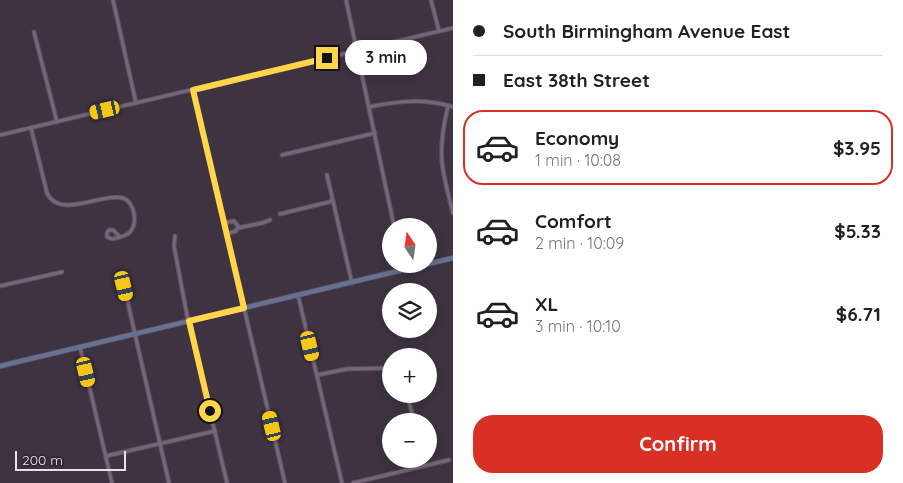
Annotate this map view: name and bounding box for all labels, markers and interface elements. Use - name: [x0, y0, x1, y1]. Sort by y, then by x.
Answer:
- text: South Birmingham Avenue East: [503, 19, 790, 43]
- callout: 3 min: [344, 40, 427, 76]
- route end: [316, 47, 338, 69]
- text: 3 min: [365, 47, 407, 67]
- text: East 38th Street: [503, 68, 650, 92]
- car: [88, 99, 121, 121]
- icon: car: [475, 125, 520, 170]
- text: Economy: [535, 126, 619, 150]
- text: $3.95: [833, 136, 881, 160]
- text: 1 min · 10:08: [535, 150, 621, 170]
- icon: car: [475, 208, 520, 253]
- text: Comfort: [535, 209, 612, 233]
- north arrow: [382, 218, 438, 272]
- map controls: [382, 218, 437, 468]
- text: $5.33: [834, 219, 881, 243]
- text: 2 min · 10:09: [535, 233, 624, 253]
- car: [113, 270, 134, 302]
- button: layers: [382, 283, 437, 338]
- icon: car: [475, 291, 520, 336]
- text: XL: [535, 292, 558, 316]
- text: $6.71: [836, 302, 881, 326]
- text: 3 min · 10:10: [535, 316, 621, 336]
- car: [299, 330, 320, 362]
- button: +: [382, 348, 437, 403]
- car: [75, 356, 96, 388]
- route start: [199, 400, 221, 422]
- car: [261, 410, 282, 442]
- button: −: [382, 413, 437, 468]
- button: Confirm: [473, 415, 883, 473]
- scale bar: [15, 448, 126, 471]
- text: 200 m: [22, 451, 63, 469]

